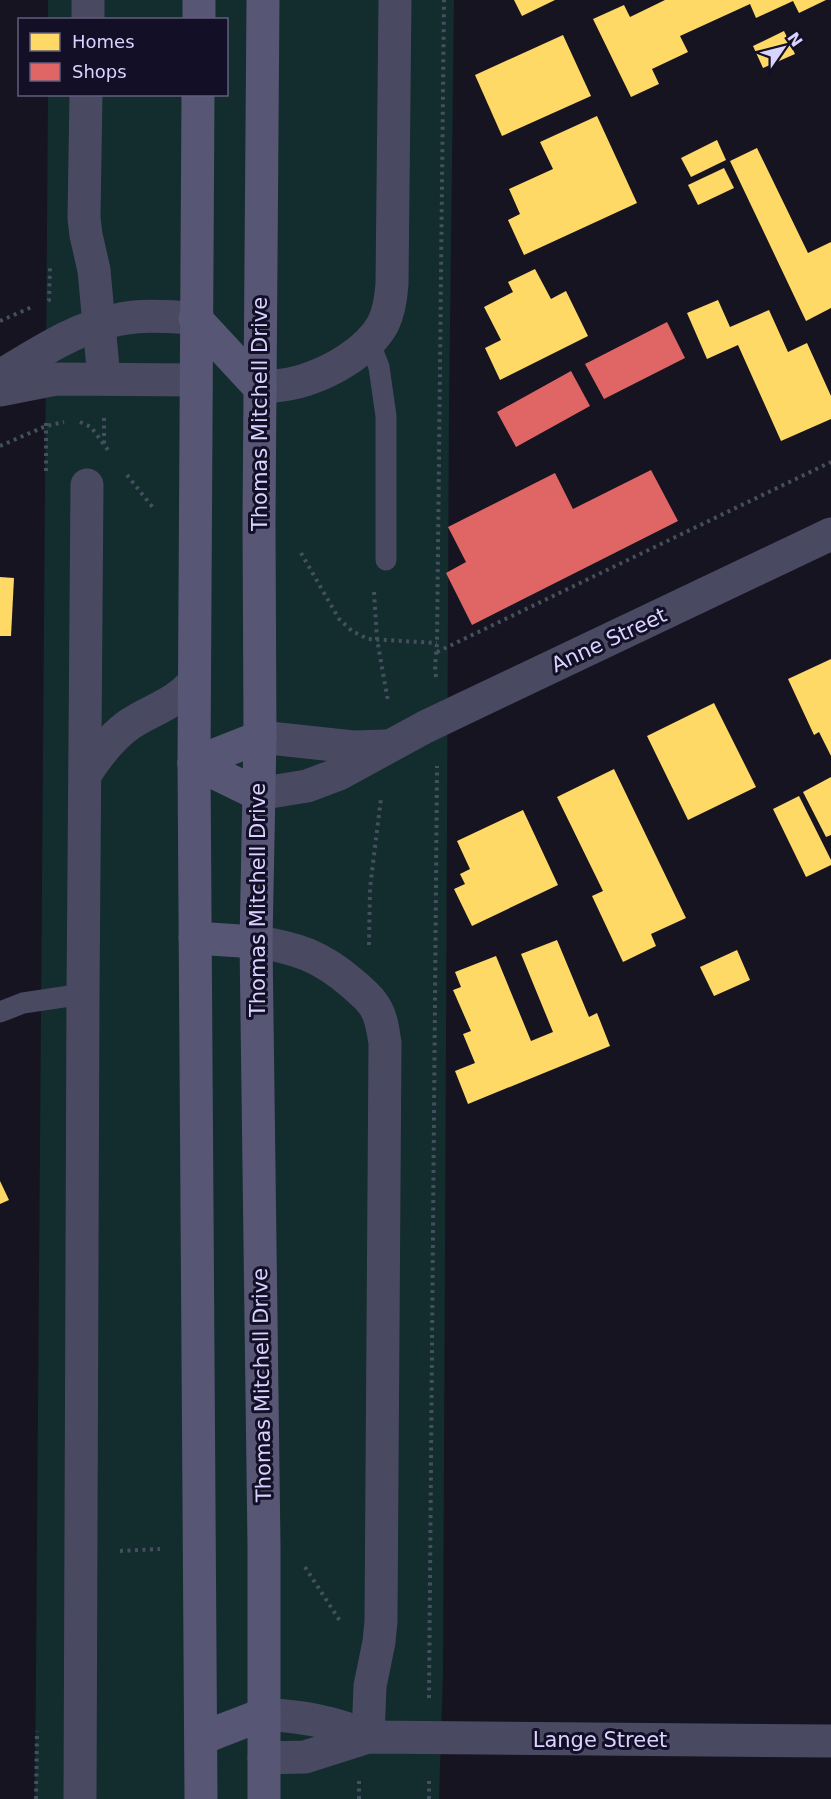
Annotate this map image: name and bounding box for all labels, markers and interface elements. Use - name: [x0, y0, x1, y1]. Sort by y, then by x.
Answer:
- legend: [18, 18, 228, 96]
- north arrow: [753, 18, 813, 78]
- text: N: [783, 29, 806, 51]
- text: Homes: [72, 31, 135, 52]
- text: Shops: [72, 61, 127, 82]
- street label: Thomas Mitchell Drive: [248, 297, 272, 532]
- street label: Anne Street: [548, 603, 670, 677]
- street label: Thomas Mitchell Drive: [246, 783, 270, 1018]
- street label: Thomas Mitchell Drive: [248, 1268, 276, 1503]
- street label: Lange Street: [533, 1728, 667, 1752]

